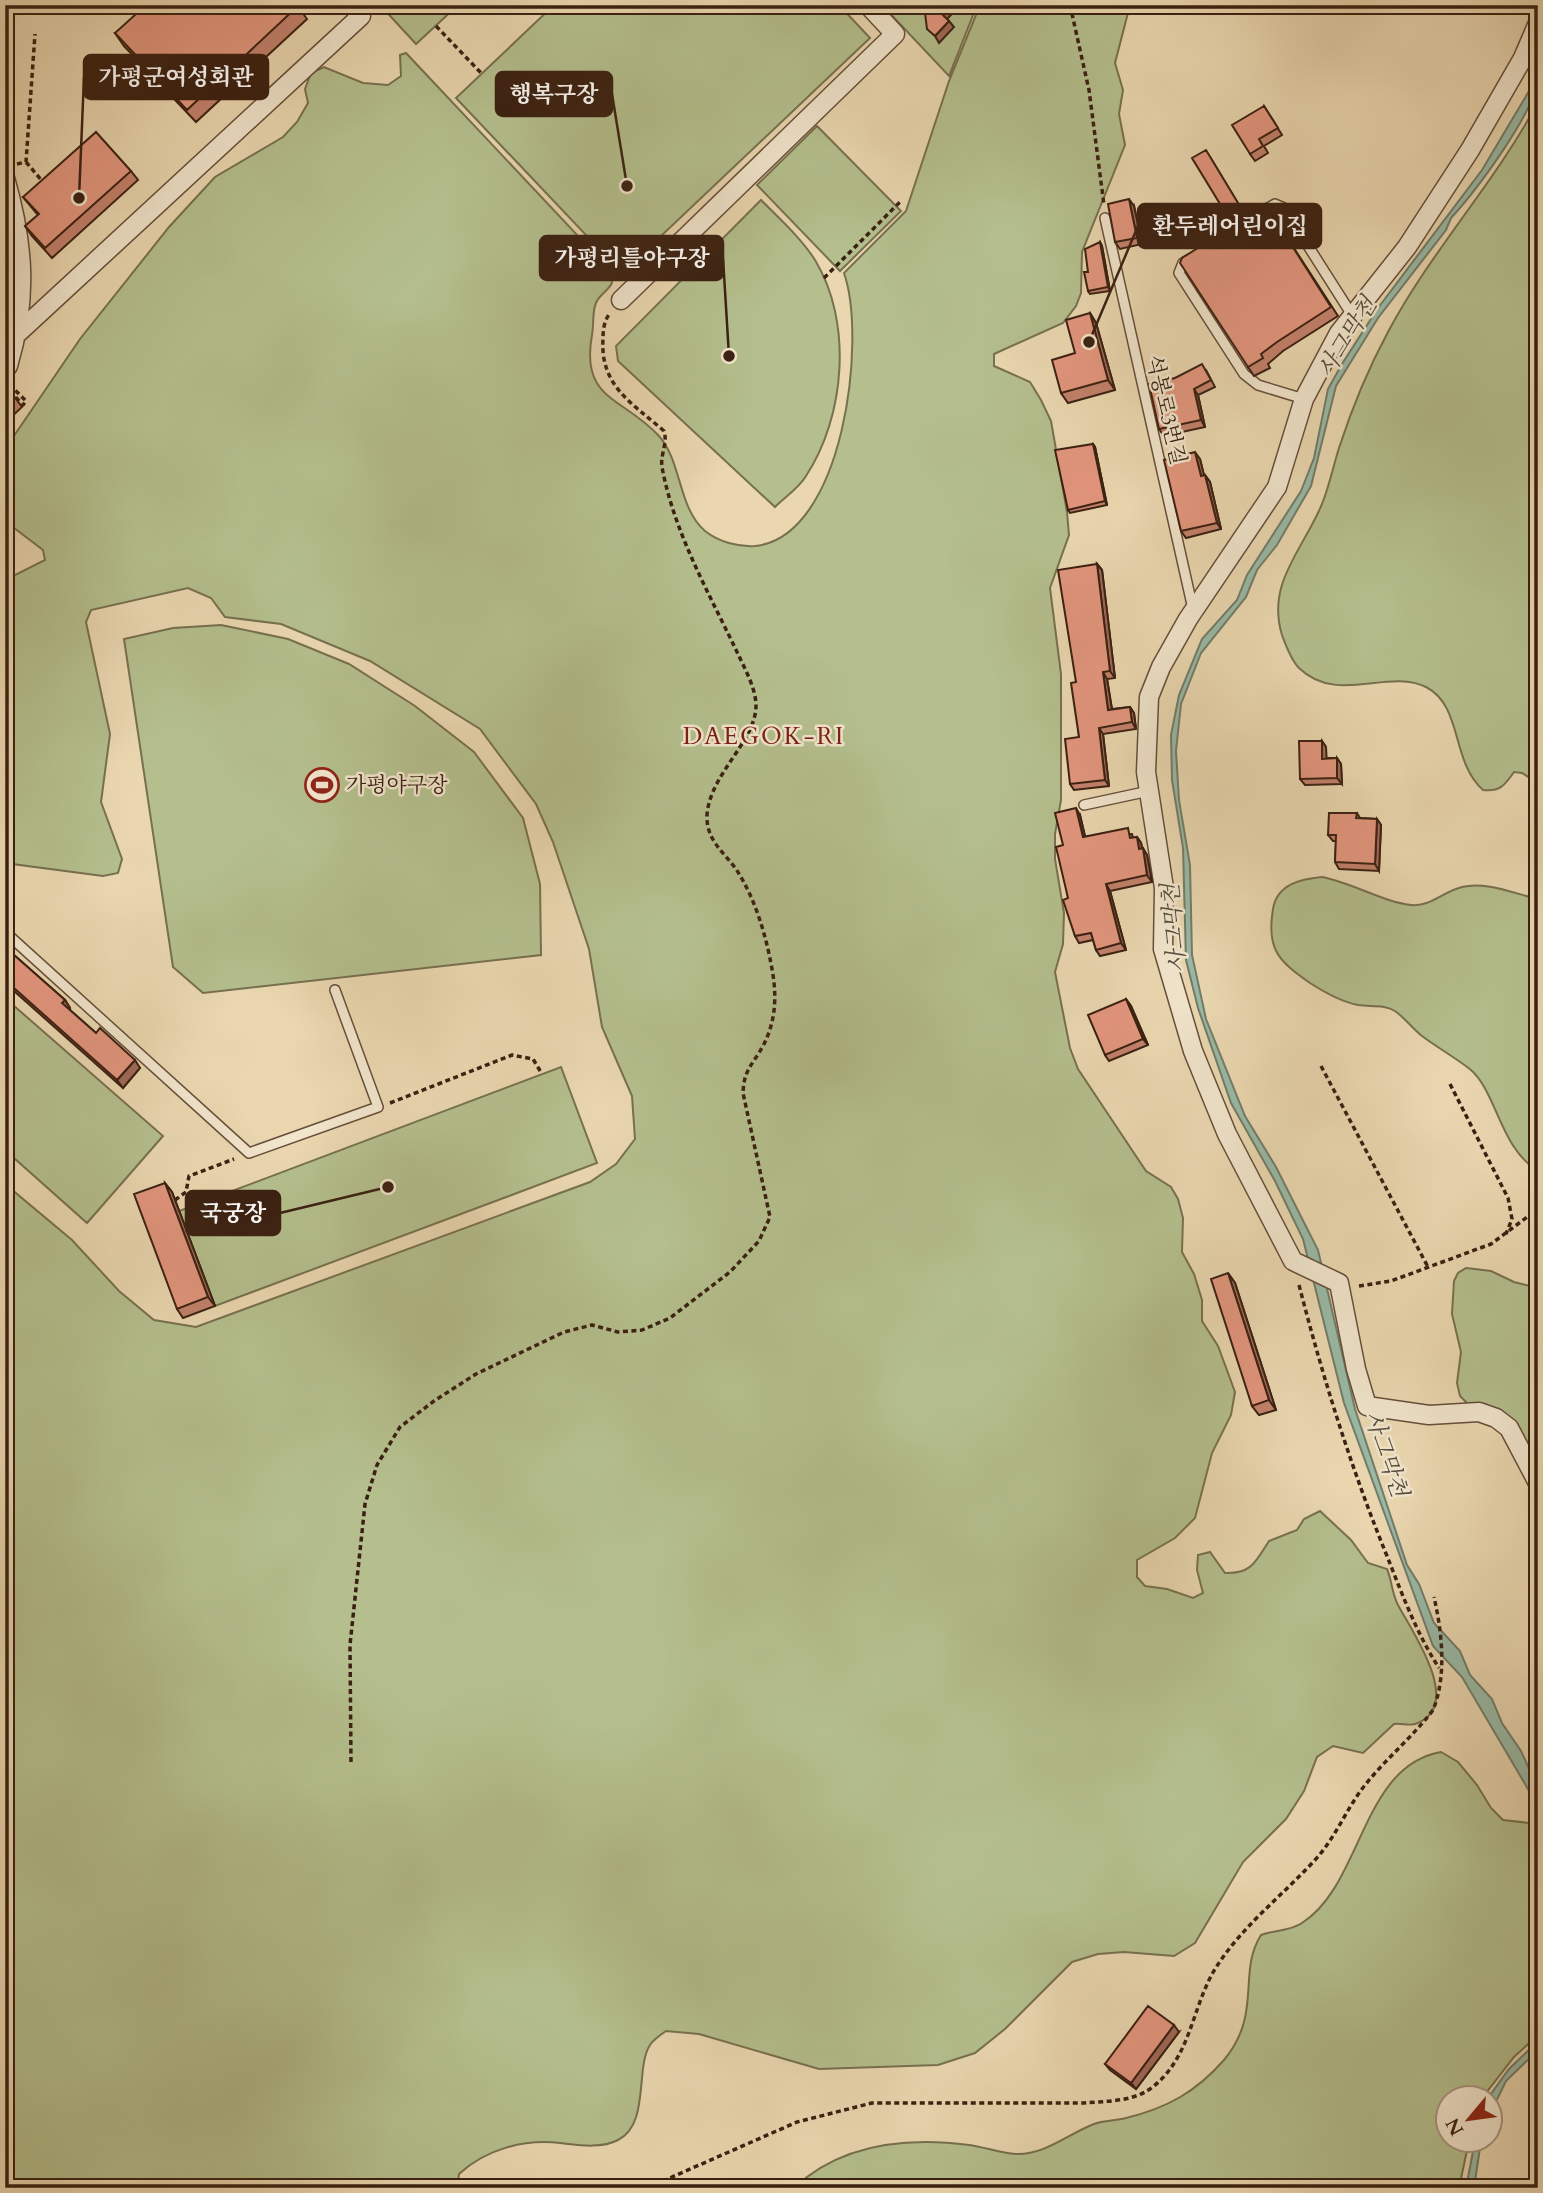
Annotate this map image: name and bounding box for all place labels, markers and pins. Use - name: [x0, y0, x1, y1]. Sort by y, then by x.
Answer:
- callout: 가평군여성회관: [84, 55, 268, 99]
- callout: 행복구장: [496, 72, 612, 116]
- callout: 환두레어린이집: [1138, 204, 1321, 248]
- callout: 가평리틀야구장: [540, 236, 723, 280]
- sports icon: 가평야구장: [303, 766, 341, 804]
- place label: 가평야구장: [346, 771, 448, 800]
- callout: 국궁장: [186, 1191, 280, 1235]

